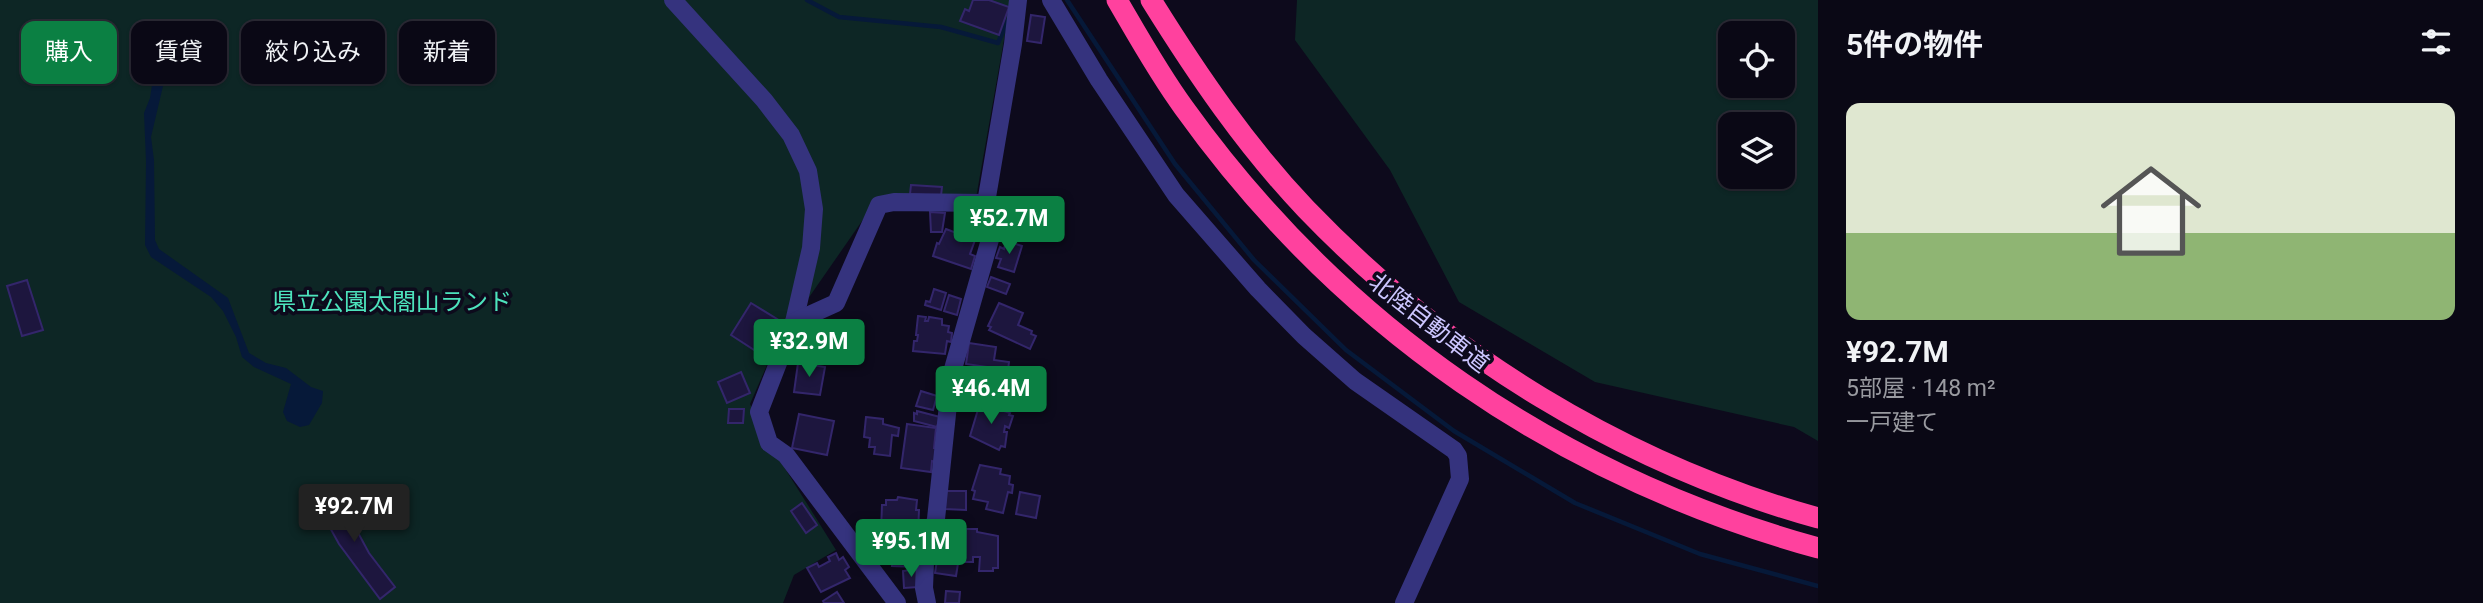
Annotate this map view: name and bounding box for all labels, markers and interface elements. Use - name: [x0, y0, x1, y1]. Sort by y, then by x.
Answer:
- chip: 購入: [21, 21, 117, 84]
- chip: 賃貸: [131, 21, 227, 84]
- chip: 絞り込み: [241, 21, 385, 84]
- chip: 新着: [399, 21, 495, 84]
- map controls: [1718, 21, 1795, 189]
- button: locate: [1718, 21, 1795, 98]
- icon: filters: [2417, 23, 2455, 61]
- text: 5件の物件: [1846, 27, 1983, 62]
- button: layers: [1718, 112, 1795, 189]
- icon: home: [2088, 148, 2214, 274]
- pin: ¥52.7M: [952, 196, 1066, 256]
- text: ¥52.7M: [970, 205, 1048, 232]
- street label: 北陸自動車道: [1364, 268, 1494, 378]
- park label: 県立公園太閤山ランド: [272, 288, 512, 316]
- pin: ¥32.9M: [752, 320, 866, 379]
- text: ¥32.9M: [770, 328, 848, 355]
- text: ¥92.7M: [1846, 334, 1949, 369]
- pin: ¥46.4M: [934, 366, 1048, 426]
- text: ¥46.4M: [952, 375, 1030, 402]
- text: 5部屋 · 148 m²: [1846, 375, 1995, 402]
- text: 一戸建て: [1846, 409, 1938, 436]
- pin: ¥92.7M: [297, 484, 411, 544]
- text: ¥92.7M: [315, 493, 393, 520]
- pin: ¥95.1M: [854, 520, 968, 579]
- text: ¥95.1M: [872, 528, 950, 555]

